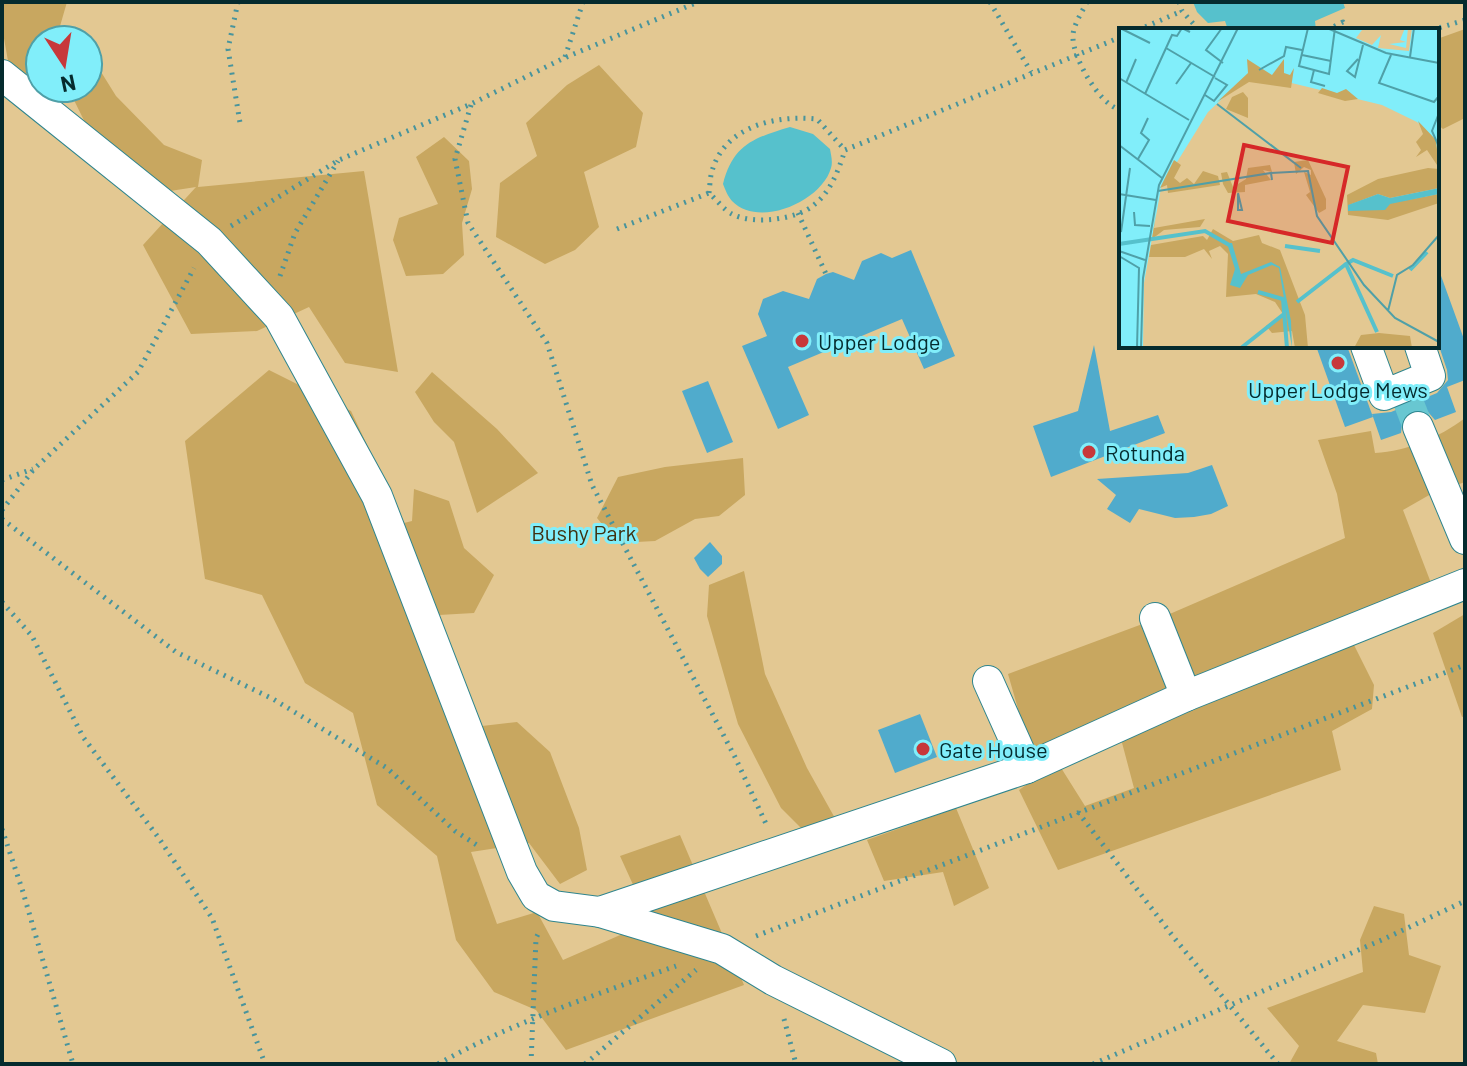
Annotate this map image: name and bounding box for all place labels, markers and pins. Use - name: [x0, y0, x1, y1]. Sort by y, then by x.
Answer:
- place label: Upper Lodge: [818, 328, 941, 354]
- marker: Upper Lodge: [793, 332, 811, 350]
- marker: Upper Lodge Mews: [1329, 354, 1347, 372]
- place label: Upper Lodge Mews: [1248, 376, 1428, 402]
- place label: Rotunda: [1105, 439, 1185, 465]
- marker: Rotunda: [1080, 443, 1098, 461]
- place label: Gate House: [939, 736, 1048, 762]
- marker: Gate House: [914, 740, 932, 758]

